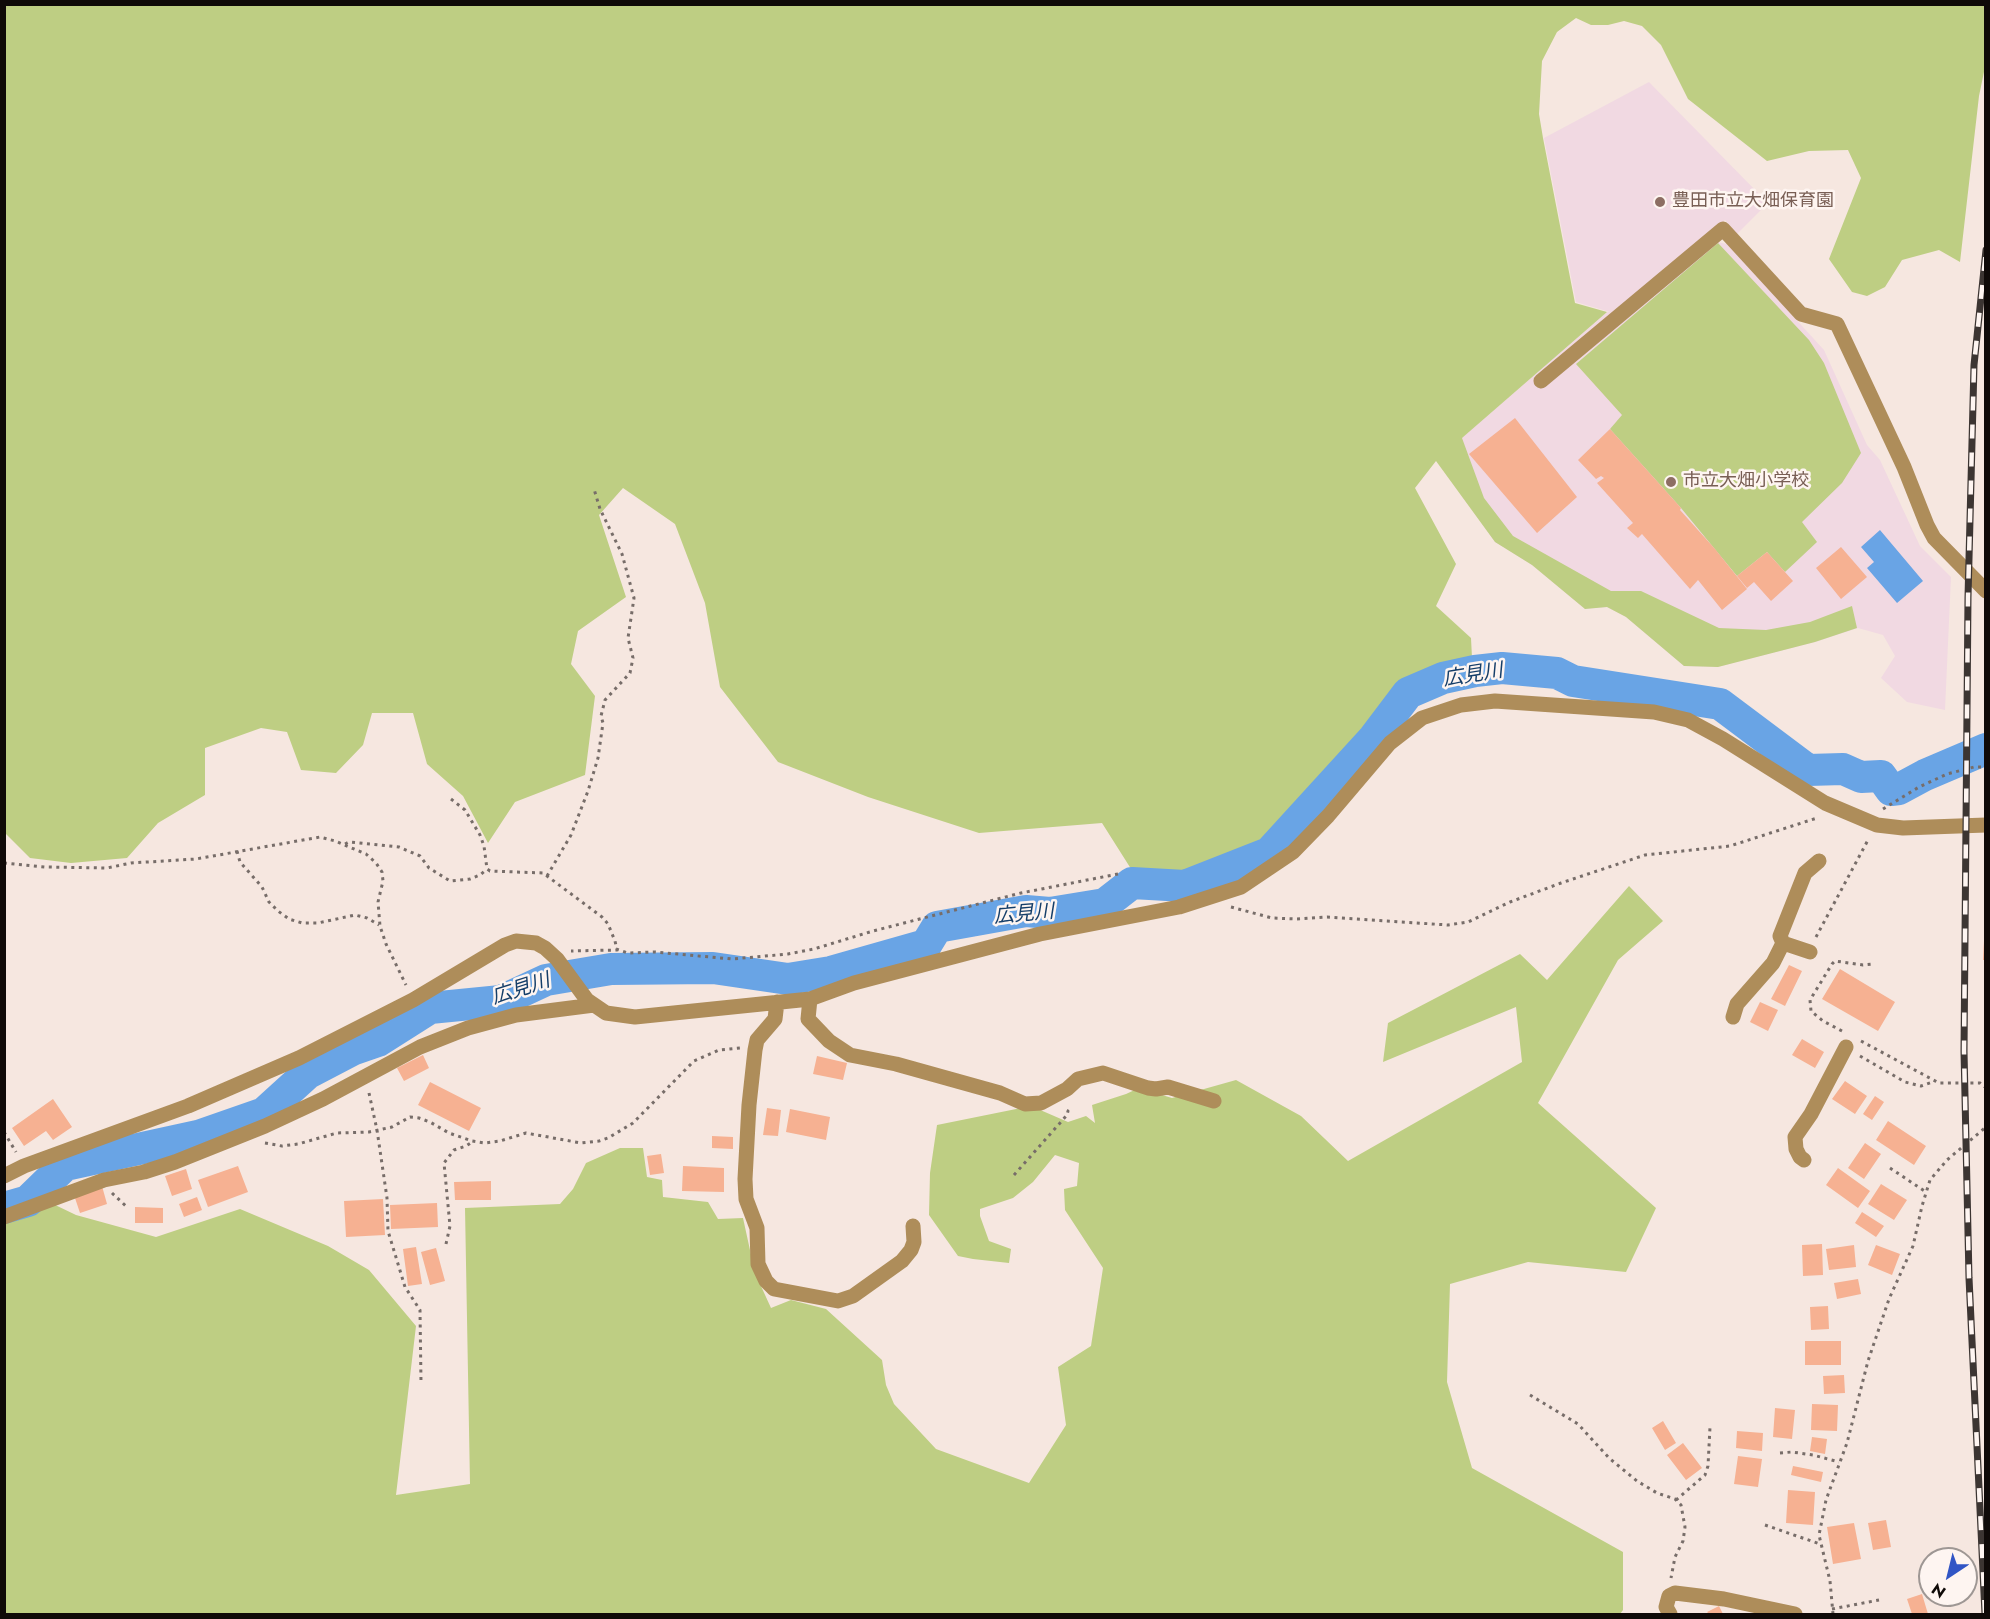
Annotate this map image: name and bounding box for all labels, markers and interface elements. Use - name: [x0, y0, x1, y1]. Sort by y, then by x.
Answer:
- place label: 豊田市立大畑保育園: [1672, 191, 1834, 213]
- marker: 豊田市立大畑保育園: [1653, 195, 1667, 209]
- place label: 市立大畑小学校: [1683, 471, 1809, 493]
- marker: 市立大畑小学校: [1664, 475, 1678, 489]
- water label: 広見川: [1441, 659, 1505, 693]
- water label: 広見川: [993, 900, 1055, 930]
- water label: 広見川: [489, 969, 553, 1011]
- north arrow: [1918, 1547, 1978, 1607]
- text: N: [1927, 1577, 1950, 1604]

